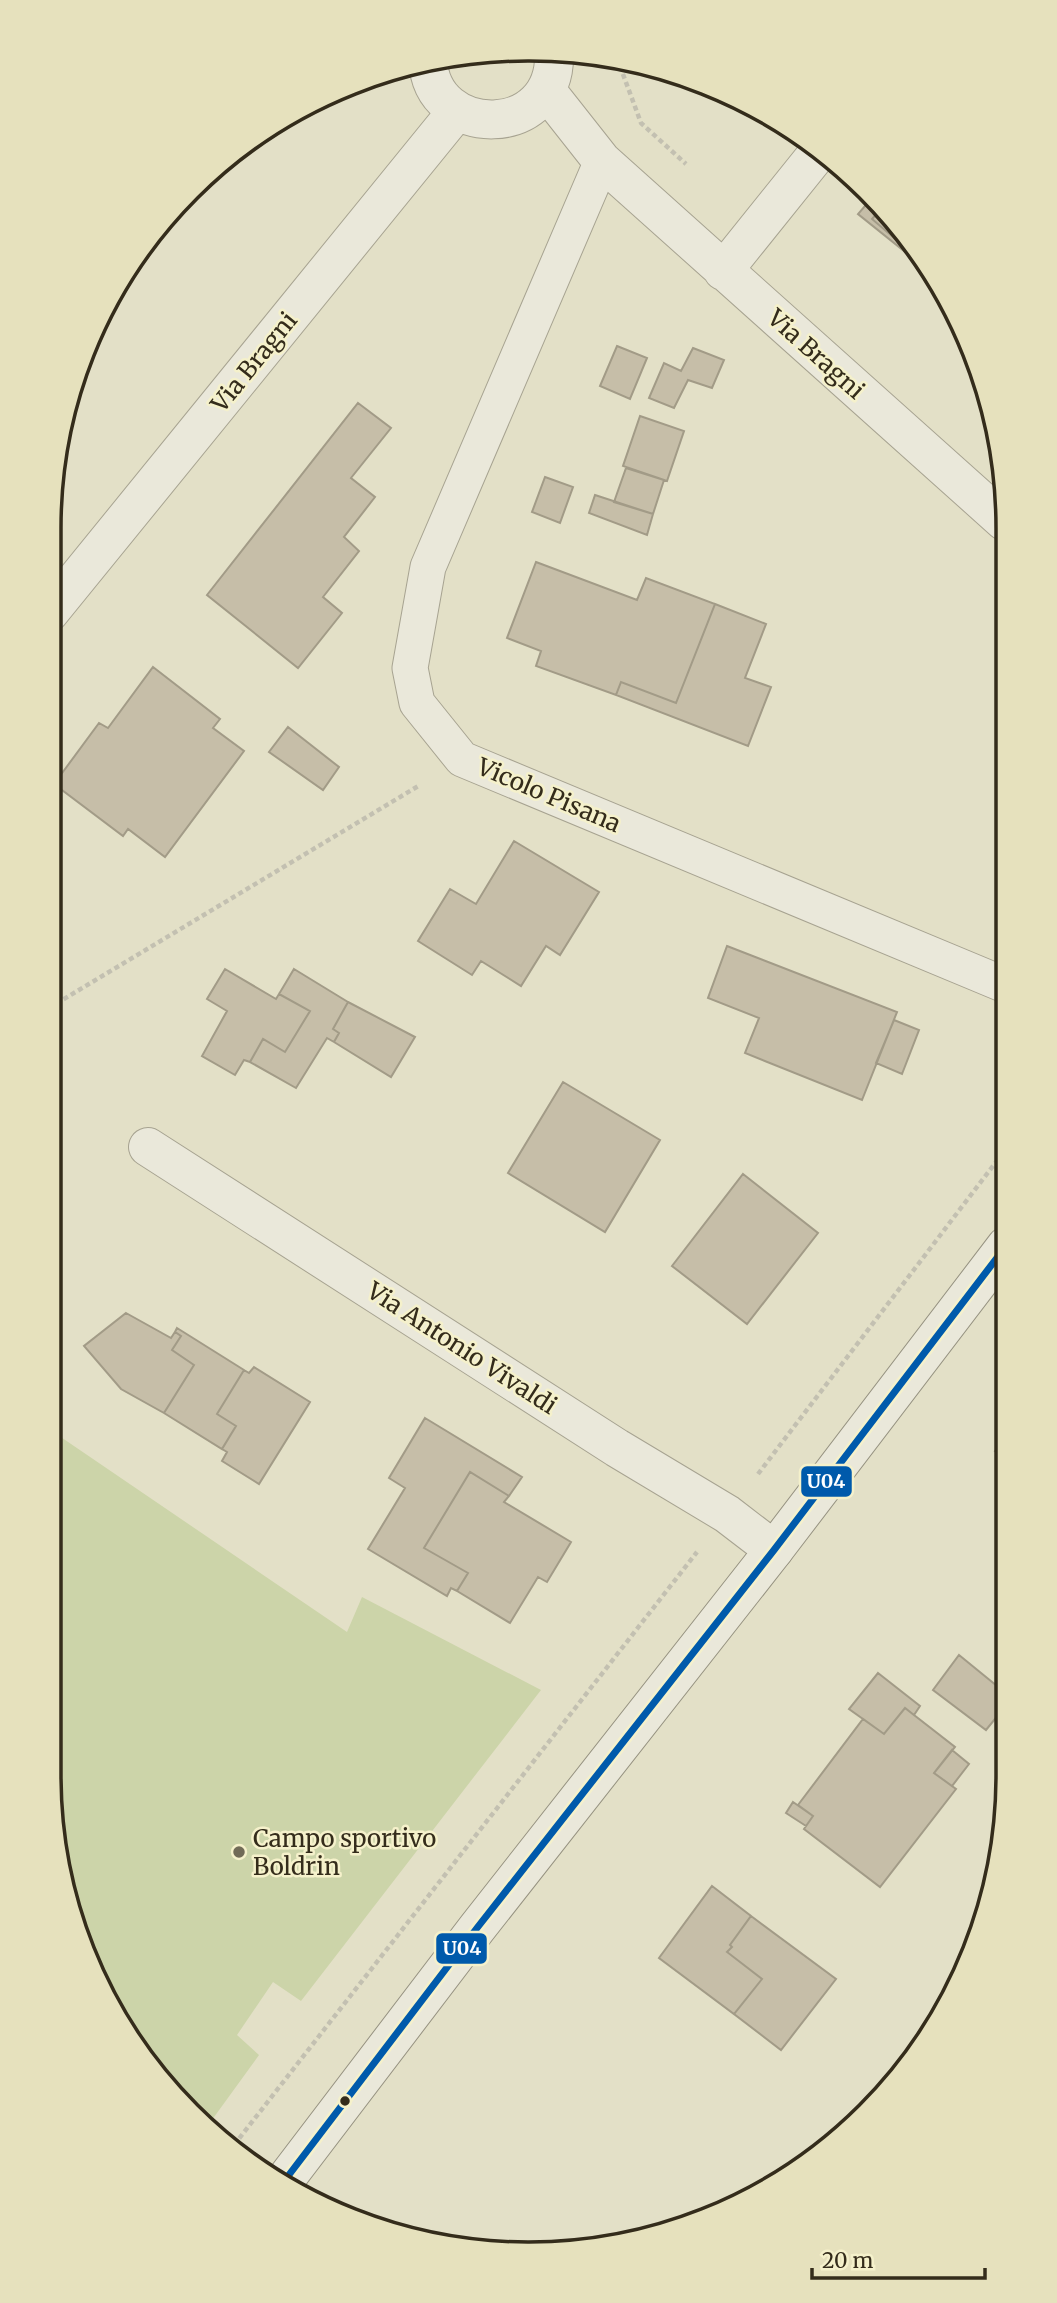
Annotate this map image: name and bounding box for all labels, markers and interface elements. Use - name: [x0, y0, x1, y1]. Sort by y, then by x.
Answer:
- street label: Via Bragni: [760, 302, 871, 406]
- street label: Via Bragni: [204, 305, 304, 419]
- street label: Vicolo Pisana: [471, 750, 626, 839]
- street label: Via Antonio Vivaldi: [360, 1274, 563, 1421]
- line badge: U04: [800, 1465, 853, 1498]
- text: U04: [807, 1469, 845, 1493]
- place label: Campo sportivo Boldrin: [253, 1823, 436, 1882]
- marker: Campo sportivo Boldrin: [231, 1844, 247, 1860]
- line badge: U04: [435, 1932, 488, 1965]
- text: U04: [443, 1936, 481, 1960]
- unlabelled marker: [338, 2094, 352, 2108]
- scale bar: [812, 2236, 985, 2280]
- text: 20 m: [822, 2247, 874, 2274]

